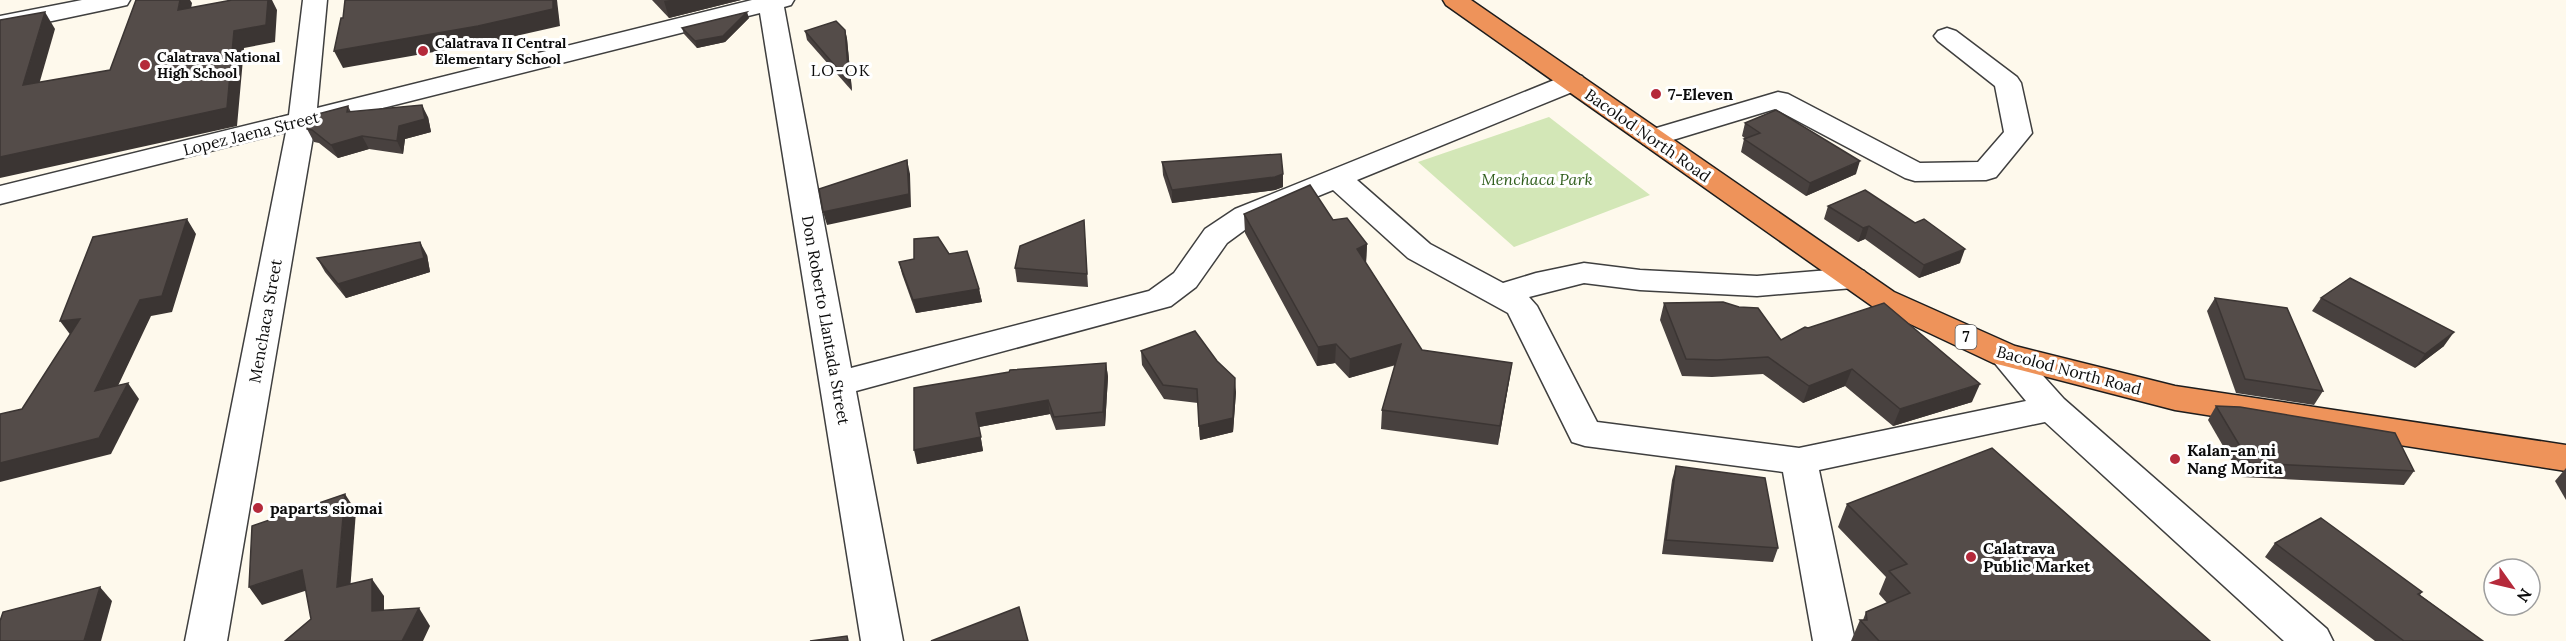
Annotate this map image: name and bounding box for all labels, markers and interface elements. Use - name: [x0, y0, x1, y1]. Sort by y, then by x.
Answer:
- place label: Calatrava II Central Elementary School: [435, 34, 567, 68]
- marker: Calatrava II Central Elementary School: [416, 44, 430, 58]
- place label: Calatrava National High School: [157, 48, 281, 82]
- marker: Calatrava National High School: [138, 58, 152, 72]
- district label: LO-OK: [811, 60, 871, 80]
- street label: Bacolod North Road: [1581, 84, 1715, 186]
- place label: 7-Eleven: [1668, 84, 1733, 104]
- marker: 7-Eleven: [1649, 87, 1663, 101]
- street label: Lopez Jaena Street: [181, 106, 322, 160]
- park label: Menchaca Park: [1481, 169, 1593, 189]
- street label: Don Roberto Llantada Street: [798, 214, 854, 427]
- street label: Menchaca Street: [244, 257, 286, 385]
- road number: 7: [1956, 325, 1976, 349]
- street label: Bacolod North Road: [1994, 341, 2144, 399]
- place label: Kalan-an ni Nang Morita: [2187, 440, 2283, 478]
- marker: Kalan-an ni Nang Morita: [2168, 452, 2182, 466]
- place label: paparts siomai: [270, 498, 383, 518]
- marker: paparts siomai: [251, 501, 265, 515]
- place label: Calatrava Public Market: [1983, 538, 2091, 576]
- marker: Calatrava Public Market: [1964, 550, 1978, 564]
- north arrow: [2482, 557, 2542, 617]
- text: N: [2513, 585, 2536, 606]

